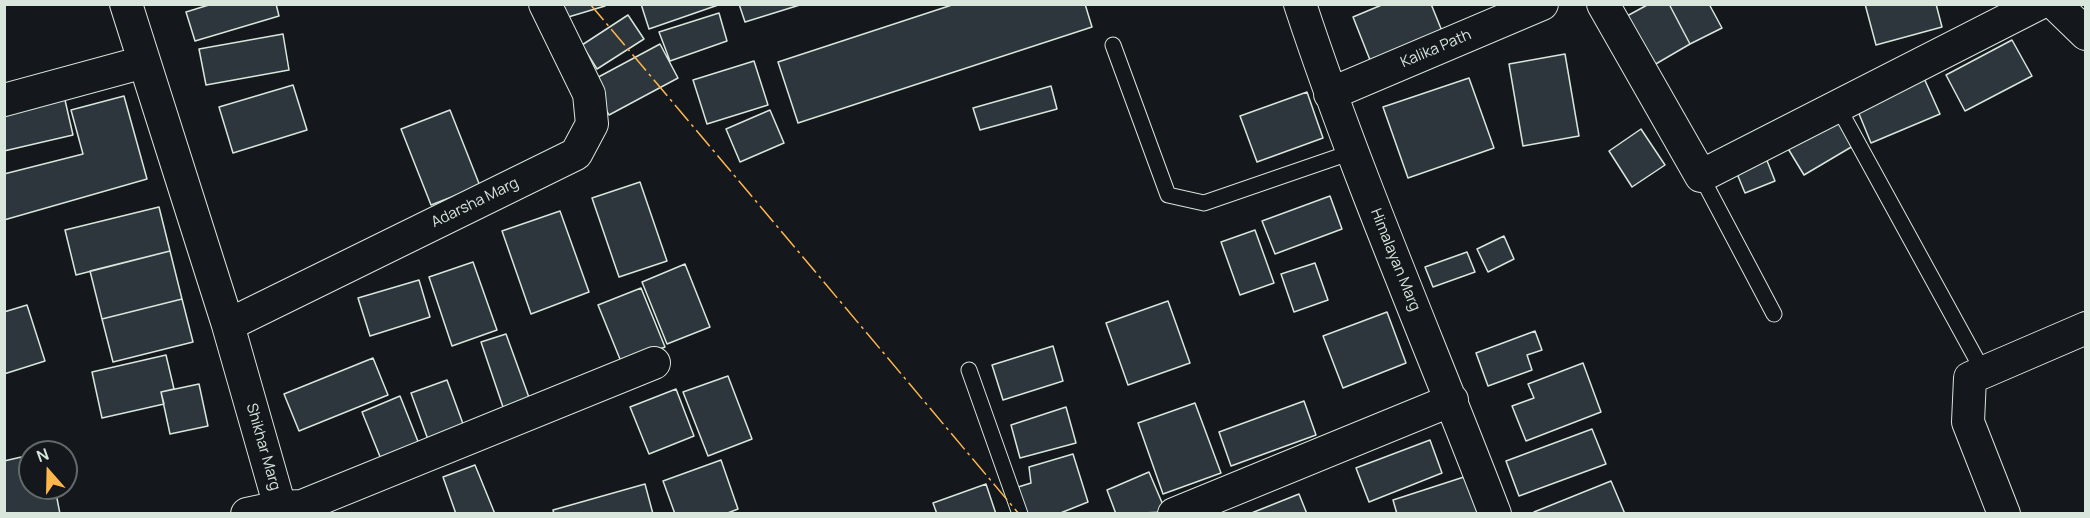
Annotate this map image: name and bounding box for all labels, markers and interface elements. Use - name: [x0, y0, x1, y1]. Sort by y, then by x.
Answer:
- street label: Kalika Path: [1398, 26, 1474, 72]
- street label: Adarsha Marg: [428, 174, 522, 232]
- street label: Himalayan Marg: [1366, 206, 1424, 314]
- street label: Shikhar Marg: [242, 401, 284, 493]
- north arrow: [18, 440, 78, 500]
- text: N: [33, 443, 52, 467]

